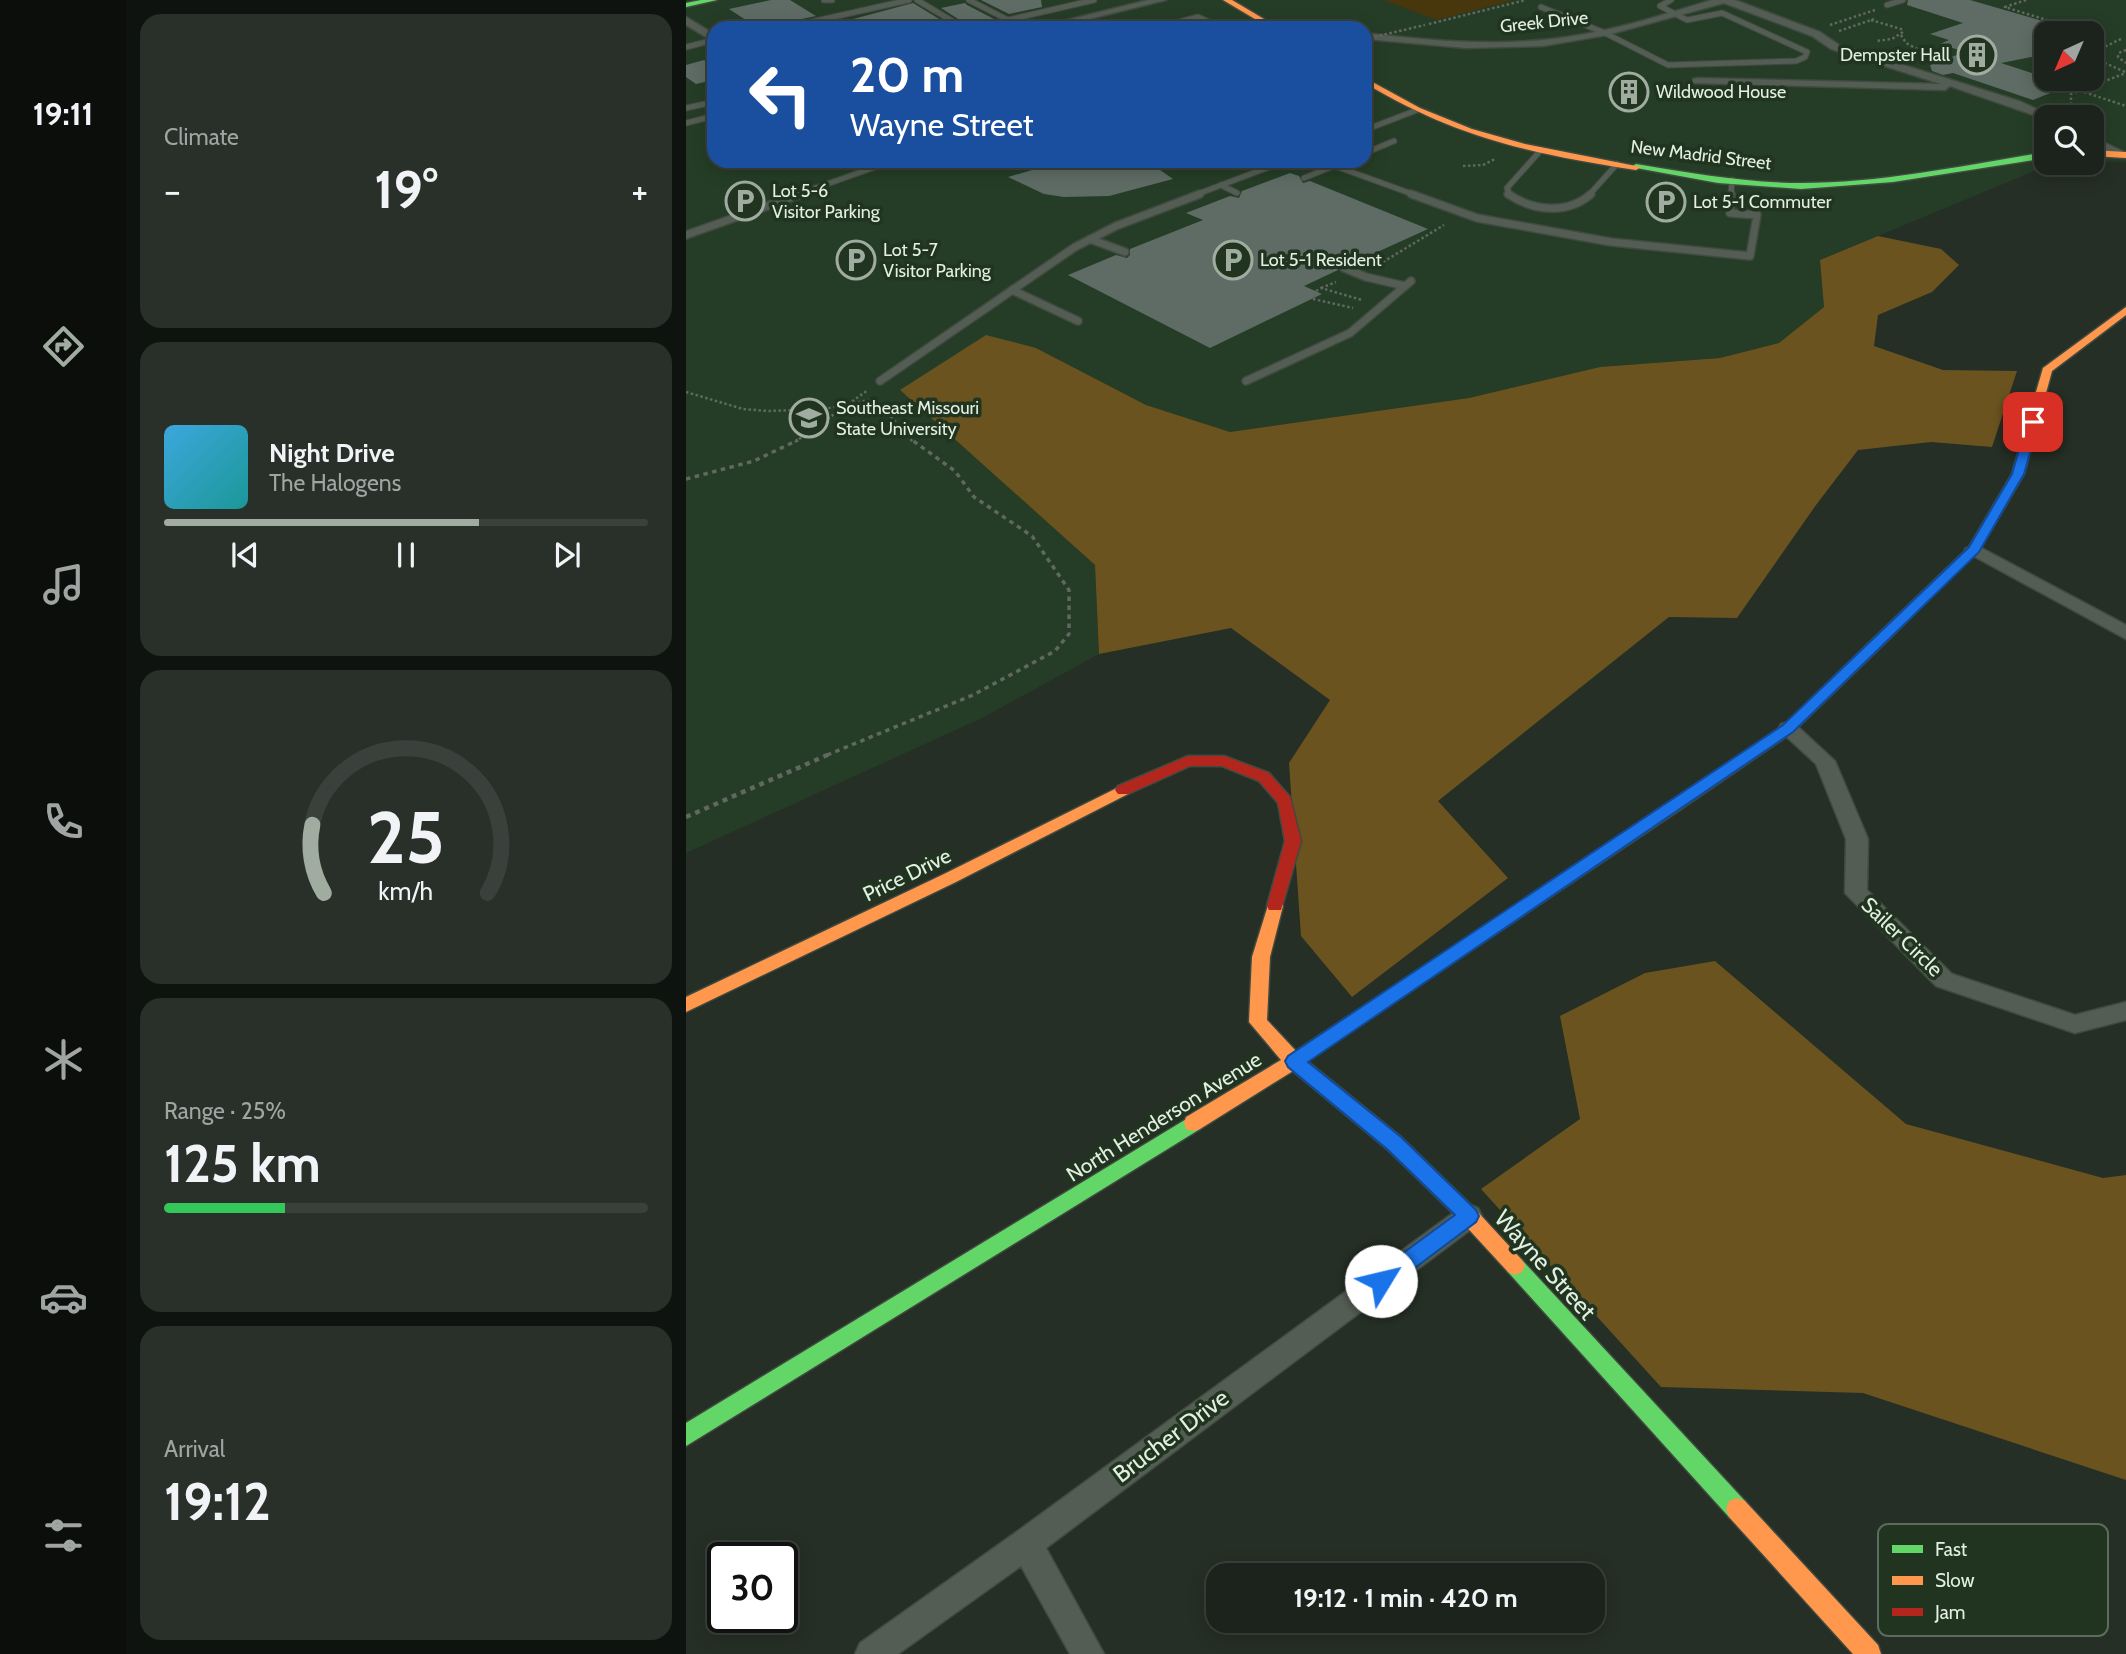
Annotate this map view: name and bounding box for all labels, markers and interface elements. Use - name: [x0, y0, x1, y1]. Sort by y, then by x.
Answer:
- street label: Greek Drive: [1499, 6, 1589, 38]
- north arrow: [2034, 21, 2104, 91]
- map controls: [2034, 21, 2104, 175]
- building icon: Dempster Hall: [1956, 34, 1998, 76]
- place label: Dempster Hall: [1840, 44, 1951, 66]
- text: 20 m: [850, 45, 964, 104]
- icon: left: [735, 49, 826, 140]
- building icon: Wildwood House: [1608, 71, 1650, 113]
- place label: Wildwood House: [1656, 81, 1786, 103]
- text: 19:11: [33, 94, 93, 133]
- text: Wayne Street: [850, 105, 1034, 144]
- button: search: [2034, 105, 2104, 175]
- text: Climate: [164, 123, 239, 151]
- street label: New Madrid Street: [1629, 135, 1773, 175]
- text: 19°: [374, 158, 438, 221]
- text: −: [164, 167, 181, 214]
- text: +: [631, 167, 648, 214]
- parking icon: Lot 5-6 Visitor Parking: [724, 180, 766, 222]
- place label: Lot 5-6 Visitor Parking: [772, 180, 881, 223]
- parking icon: Lot 5-1 Commuter: [1645, 181, 1687, 223]
- place label: Lot 5-1 Commuter: [1693, 191, 1832, 213]
- parking icon: Lot 5-7 Visitor Parking: [835, 239, 877, 281]
- place label: Lot 5-7 Visitor Parking: [883, 239, 992, 282]
- parking icon: Lot 5-1 Resident: [1212, 239, 1254, 281]
- place label: Lot 5-1 Resident: [1260, 249, 1382, 271]
- icon: directions: [39, 322, 88, 371]
- pin: [2003, 392, 2063, 452]
- school or university icon: Southeast Missouri State University: [788, 397, 830, 439]
- place label: Southeast Missouri State University: [836, 397, 979, 440]
- icon: arrive: [2014, 403, 2052, 441]
- text: Night Drive: [269, 437, 395, 469]
- text: The Halogens: [269, 469, 401, 497]
- icon: previous: [226, 536, 264, 574]
- icon: pause: [387, 536, 425, 574]
- icon: next: [548, 536, 586, 574]
- icon: music: [39, 560, 88, 609]
- text: 25: [367, 793, 445, 881]
- icon: phone: [39, 797, 88, 846]
- street label: Price Drive: [859, 842, 955, 907]
- text: km/h: [379, 876, 433, 906]
- street label: Sailer Circle: [1857, 892, 1948, 982]
- icon: climate: [39, 1035, 88, 1084]
- street label: North Henderson Avenue: [1062, 1046, 1266, 1187]
- text: Range · 25%: [164, 1097, 286, 1125]
- text: 125 km: [164, 1132, 321, 1195]
- street label: Wayne Street: [1489, 1204, 1602, 1326]
- position arrow: [1344, 1244, 1418, 1318]
- icon: car: [39, 1273, 88, 1322]
- street label: Brucher Drive: [1107, 1383, 1234, 1489]
- text: Arrival: [164, 1435, 225, 1463]
- text: 19:12: [164, 1470, 271, 1533]
- icon: filters: [39, 1511, 88, 1560]
- legend: [1878, 1524, 2108, 1636]
- text: Fast: [1935, 1538, 1968, 1561]
- speed limit sign: 30: [707, 1542, 798, 1633]
- text: Slow: [1935, 1569, 1975, 1592]
- text: 19:12 · 1 min · 420 m: [1293, 1582, 1518, 1614]
- text: Jam: [1934, 1601, 1965, 1624]

